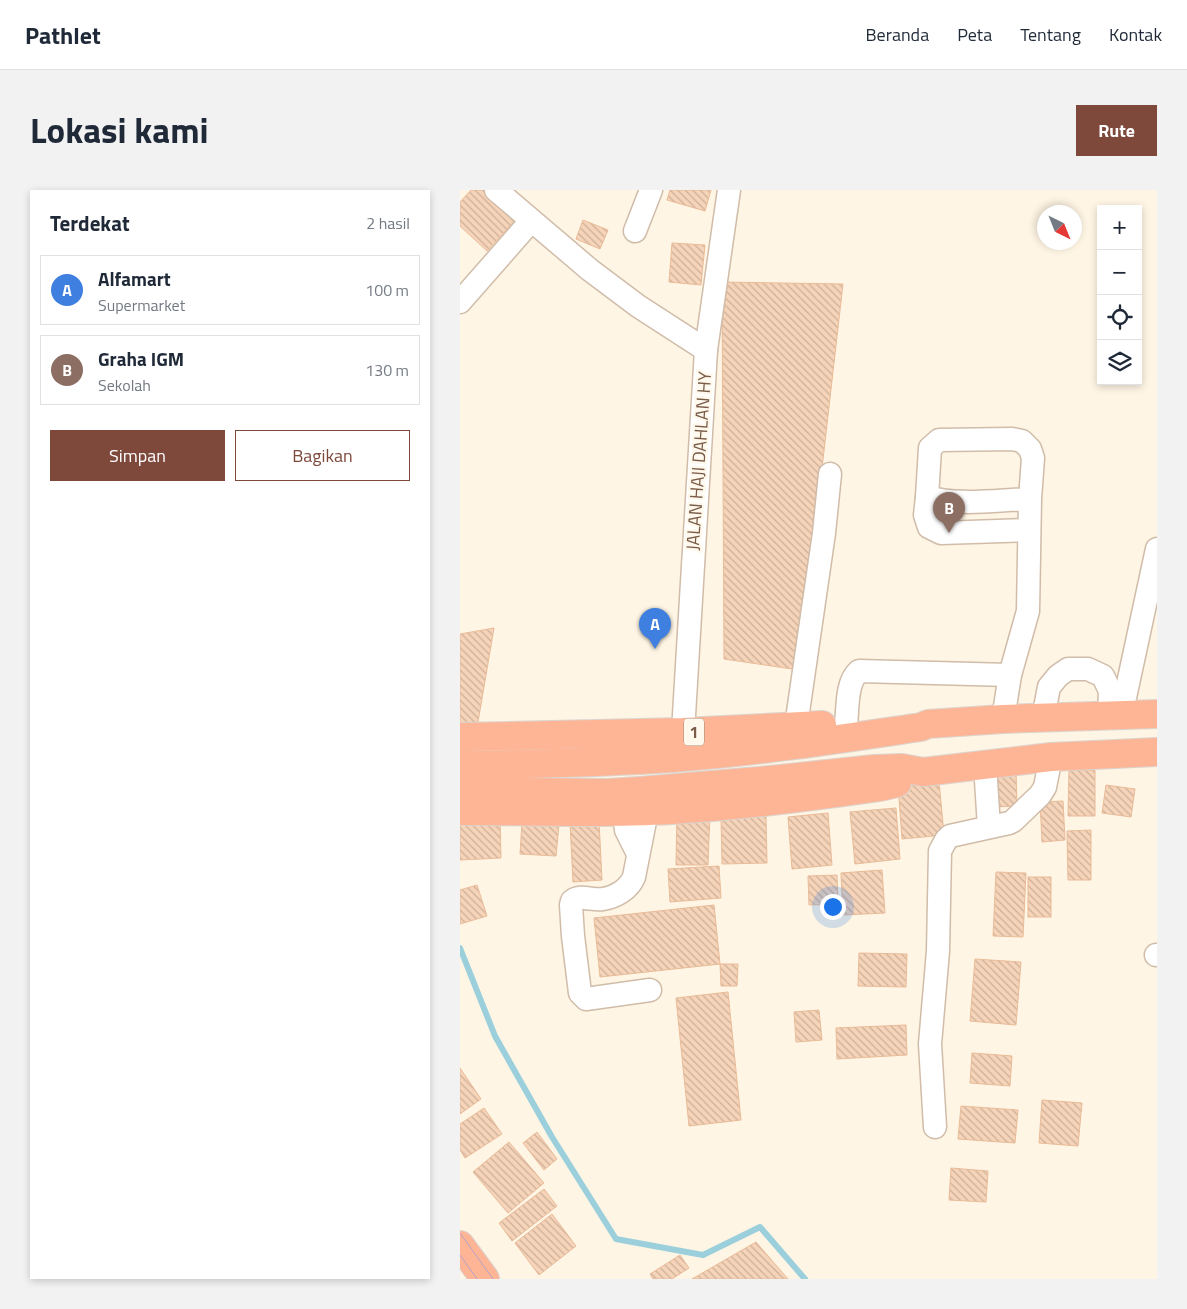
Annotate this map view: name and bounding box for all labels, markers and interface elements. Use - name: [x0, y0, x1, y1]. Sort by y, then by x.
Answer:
- text: Pathlet: [25, 17, 101, 53]
- text: Beranda: [866, 21, 929, 48]
- text: Peta: [957, 21, 992, 48]
- text: Tentang: [1020, 21, 1081, 48]
- text: Kontak: [1109, 21, 1162, 48]
- text: Lokasi kami: [30, 103, 209, 157]
- button: Rute: [1076, 105, 1157, 156]
- north arrow: [1037, 205, 1082, 250]
- map controls: [1097, 205, 1142, 385]
- button: +: [1097, 205, 1142, 250]
- text: Terdekat: [50, 207, 130, 239]
- text: 2 hasil: [366, 211, 410, 235]
- button: −: [1097, 250, 1142, 295]
- text: Alfamart: [98, 264, 171, 293]
- text: A: [62, 278, 72, 302]
- text: 100 m: [365, 278, 409, 302]
- text: Supermarket: [98, 293, 185, 317]
- button: locate: [1097, 295, 1142, 340]
- button: layers: [1097, 340, 1142, 385]
- text: Graha IGM: [98, 344, 184, 373]
- text: B: [62, 358, 72, 382]
- text: 130 m: [365, 358, 409, 382]
- street label: JALAN HAJI DAHLAN HY: [679, 370, 718, 551]
- text: Sekolah: [98, 373, 151, 397]
- button: Simpan: [50, 430, 225, 481]
- button: Bagikan: [235, 430, 410, 481]
- pin: B: [933, 492, 965, 533]
- pin: A: [639, 608, 671, 649]
- road number: 1: [684, 718, 704, 746]
- your location: [820, 894, 846, 920]

